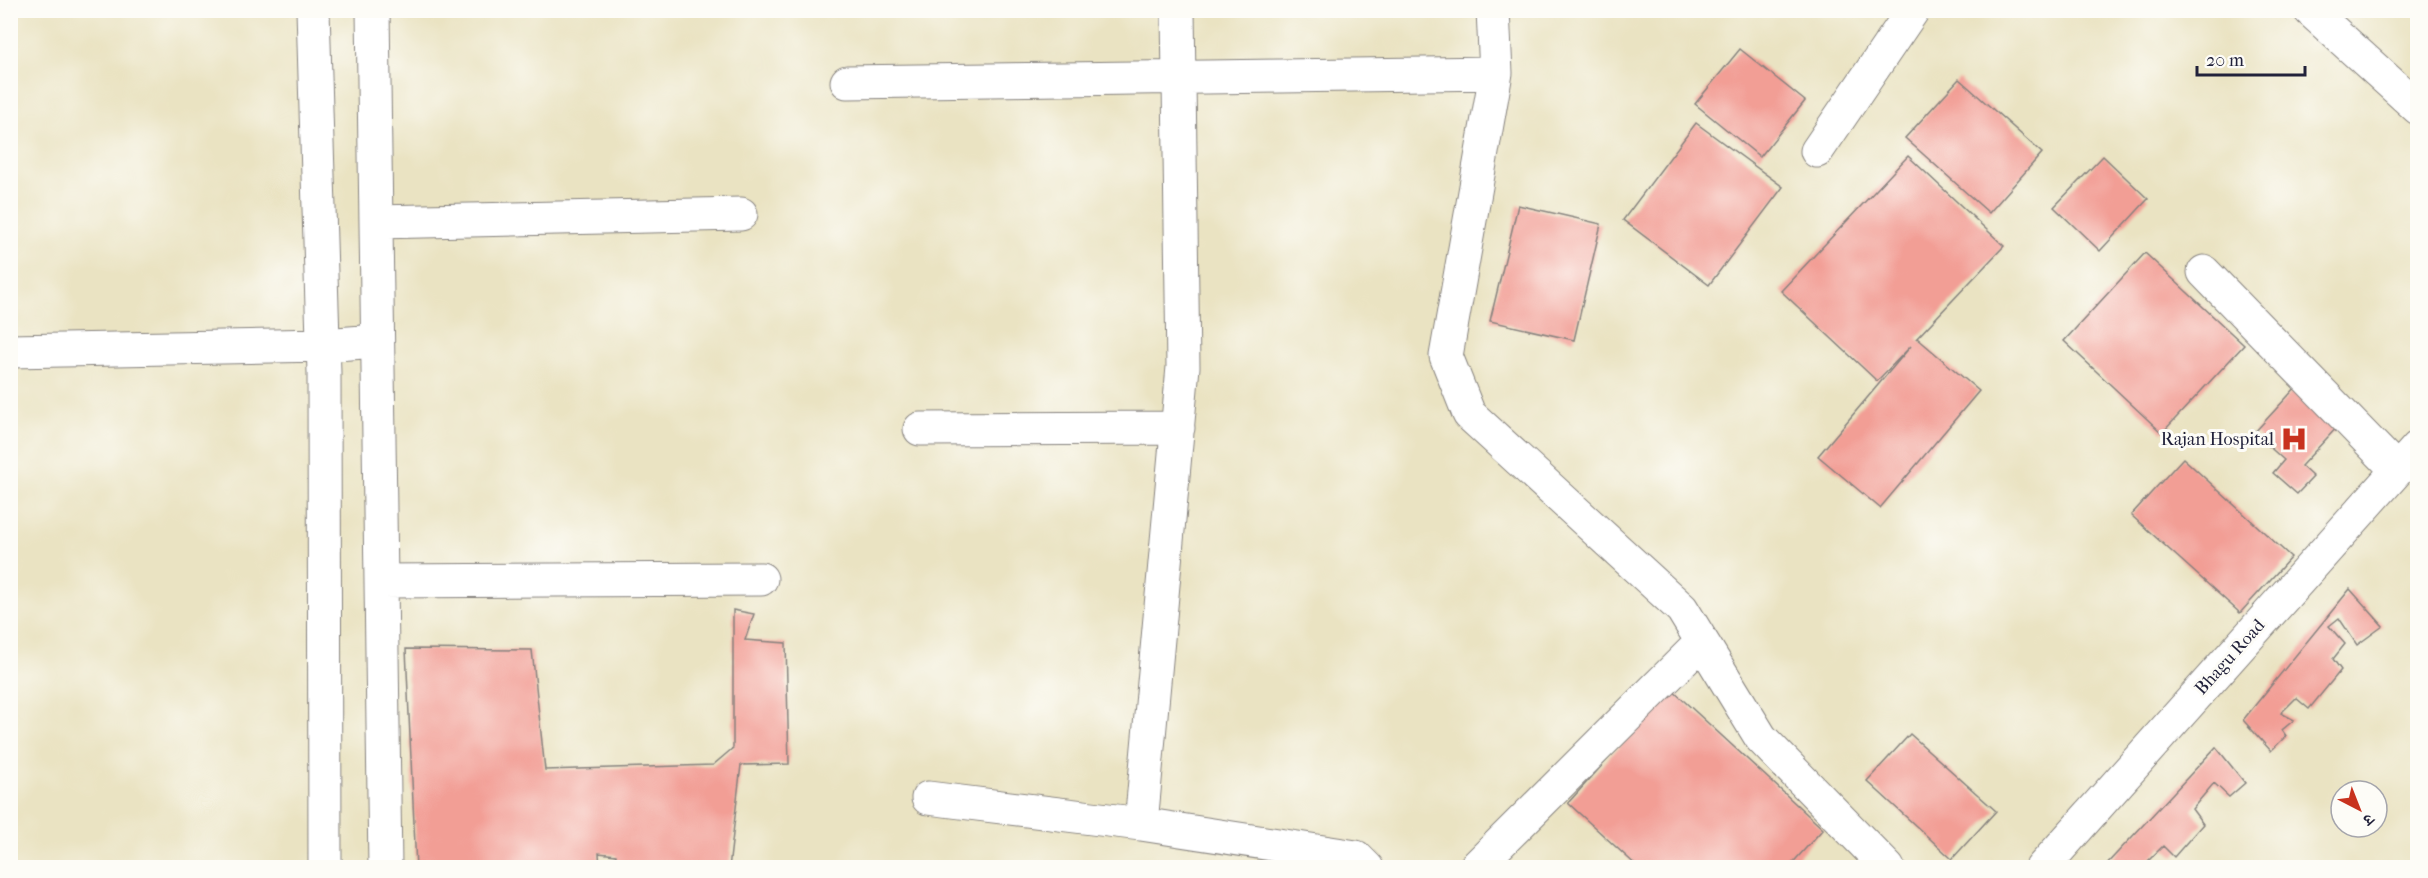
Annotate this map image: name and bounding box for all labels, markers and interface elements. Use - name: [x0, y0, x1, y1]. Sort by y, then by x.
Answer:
- scale bar: [2197, 39, 2305, 77]
- text: 20 m: [2206, 50, 2244, 71]
- hospital icon: Rajan Hospital: [2279, 424, 2309, 454]
- place label: Rajan Hospital: [2161, 429, 2274, 450]
- street label: Bhagu Road: [2191, 615, 2269, 699]
- north arrow: [2329, 779, 2389, 839]
- text: उ: [2358, 809, 2379, 831]

